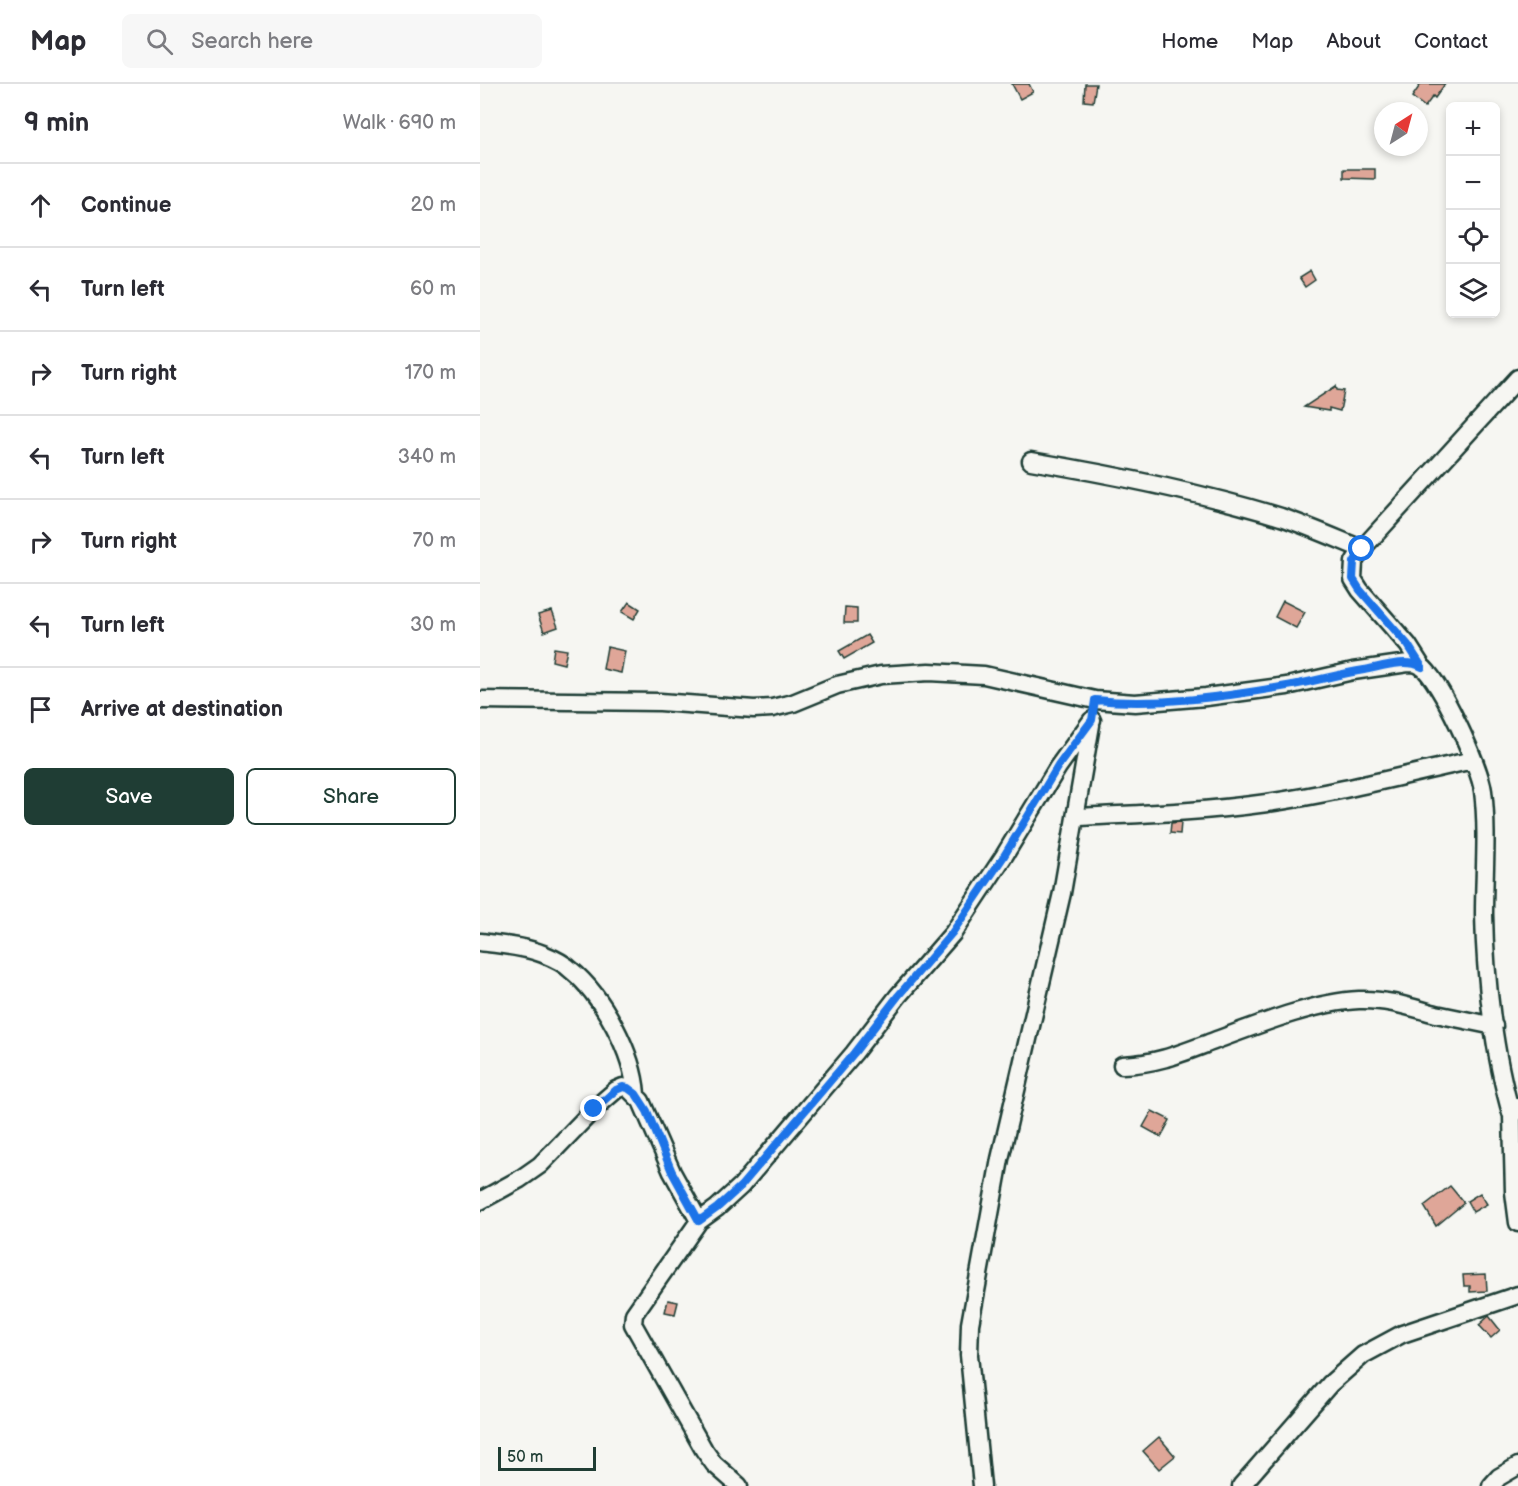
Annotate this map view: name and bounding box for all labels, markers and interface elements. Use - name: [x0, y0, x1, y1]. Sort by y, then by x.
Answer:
- search box: [122, 14, 542, 68]
- text: Map: [30, 25, 86, 58]
- icon: search: [143, 25, 176, 58]
- text: Search here: [191, 28, 313, 55]
- text: Home: [1161, 29, 1218, 54]
- text: Map: [1251, 29, 1293, 54]
- text: About: [1326, 29, 1381, 54]
- text: Contact: [1414, 29, 1488, 54]
- north arrow: [1374, 102, 1428, 156]
- map controls: [1446, 102, 1500, 318]
- button: +: [1446, 102, 1500, 156]
- text: 9 min: [24, 108, 89, 139]
- text: Walk · 690 m: [343, 111, 456, 135]
- button: −: [1446, 156, 1500, 210]
- icon: ahead: [24, 189, 57, 222]
- text: Continue: [81, 192, 171, 219]
- text: 20 m: [411, 193, 456, 217]
- button: locate: [1446, 210, 1500, 264]
- button: layers: [1446, 264, 1500, 318]
- icon: left: [24, 273, 57, 306]
- text: Turn left: [81, 276, 165, 303]
- text: 60 m: [410, 277, 456, 301]
- icon: right: [24, 357, 57, 390]
- text: Turn right: [81, 360, 177, 387]
- text: 170 m: [405, 361, 456, 385]
- icon: left: [24, 441, 57, 474]
- text: Turn left: [81, 444, 165, 471]
- text: 340 m: [398, 445, 456, 469]
- icon: right: [24, 525, 57, 558]
- text: Turn right: [81, 528, 177, 555]
- text: 70 m: [412, 529, 456, 553]
- route start: [1348, 535, 1374, 561]
- icon: left: [24, 609, 57, 642]
- text: Turn left: [81, 612, 165, 639]
- text: 30 m: [410, 613, 456, 637]
- icon: arrive: [24, 693, 57, 726]
- text: Arrive at destination: [81, 696, 283, 723]
- button: Save: [24, 768, 234, 825]
- button: Share: [246, 768, 456, 825]
- route end: [580, 1095, 606, 1121]
- scale bar: [498, 1444, 596, 1472]
- text: 50 m: [507, 1448, 543, 1467]

